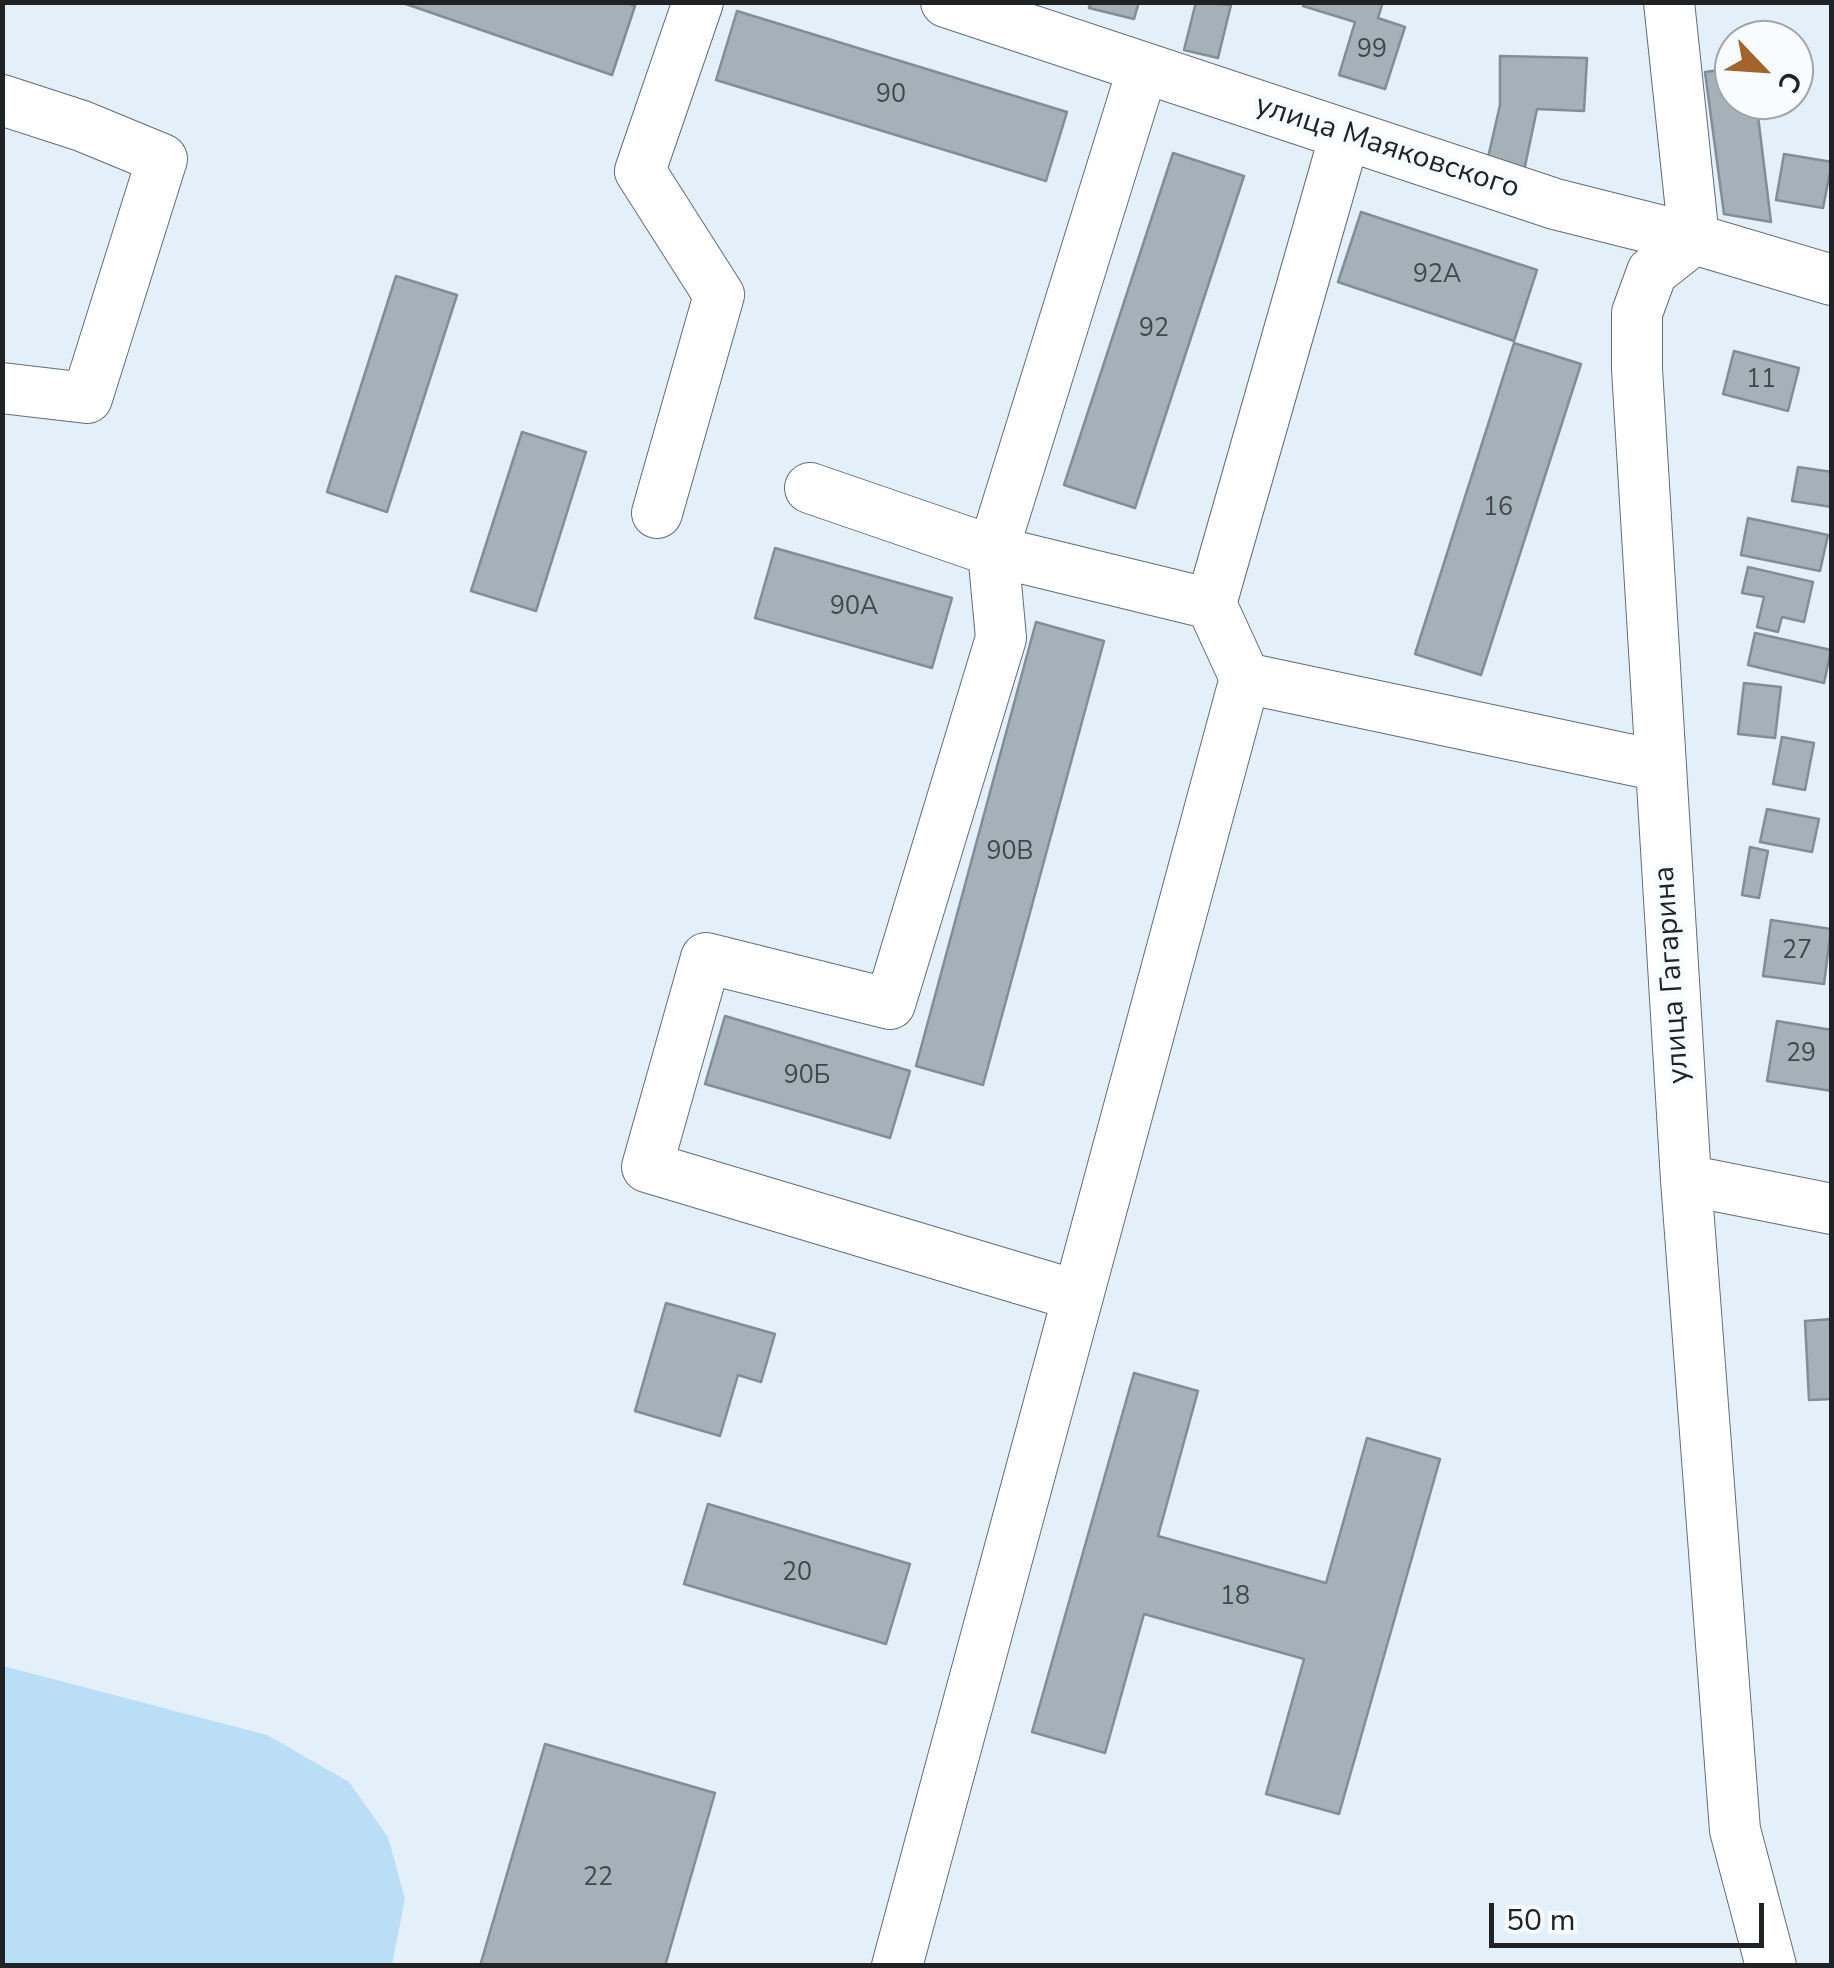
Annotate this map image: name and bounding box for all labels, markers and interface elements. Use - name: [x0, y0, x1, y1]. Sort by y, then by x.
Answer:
- north arrow: [1714, 20, 1814, 120]
- house number: 99: [1357, 36, 1387, 66]
- text: С: [1768, 65, 1811, 98]
- house number: 90: [876, 81, 906, 111]
- street label: улица Маяковского: [1250, 88, 1524, 208]
- house number: 92А: [1413, 261, 1461, 291]
- house number: 92: [1139, 315, 1169, 345]
- house number: 11: [1746, 366, 1776, 396]
- house number: 16: [1483, 494, 1513, 524]
- house number: 90А: [830, 593, 878, 623]
- house number: 90В: [987, 838, 1033, 868]
- street label: улица Гагарина: [1647, 865, 1699, 1085]
- house number: 27: [1782, 937, 1812, 967]
- house number: 29: [1786, 1040, 1816, 1070]
- house number: 90Б: [784, 1062, 830, 1092]
- house number: 20: [782, 1559, 812, 1589]
- house number: 18: [1220, 1583, 1250, 1613]
- house number: 22: [583, 1864, 613, 1894]
- scale bar: [1494, 1883, 1769, 1945]
- text: 50 m: [1506, 1900, 1575, 1941]

